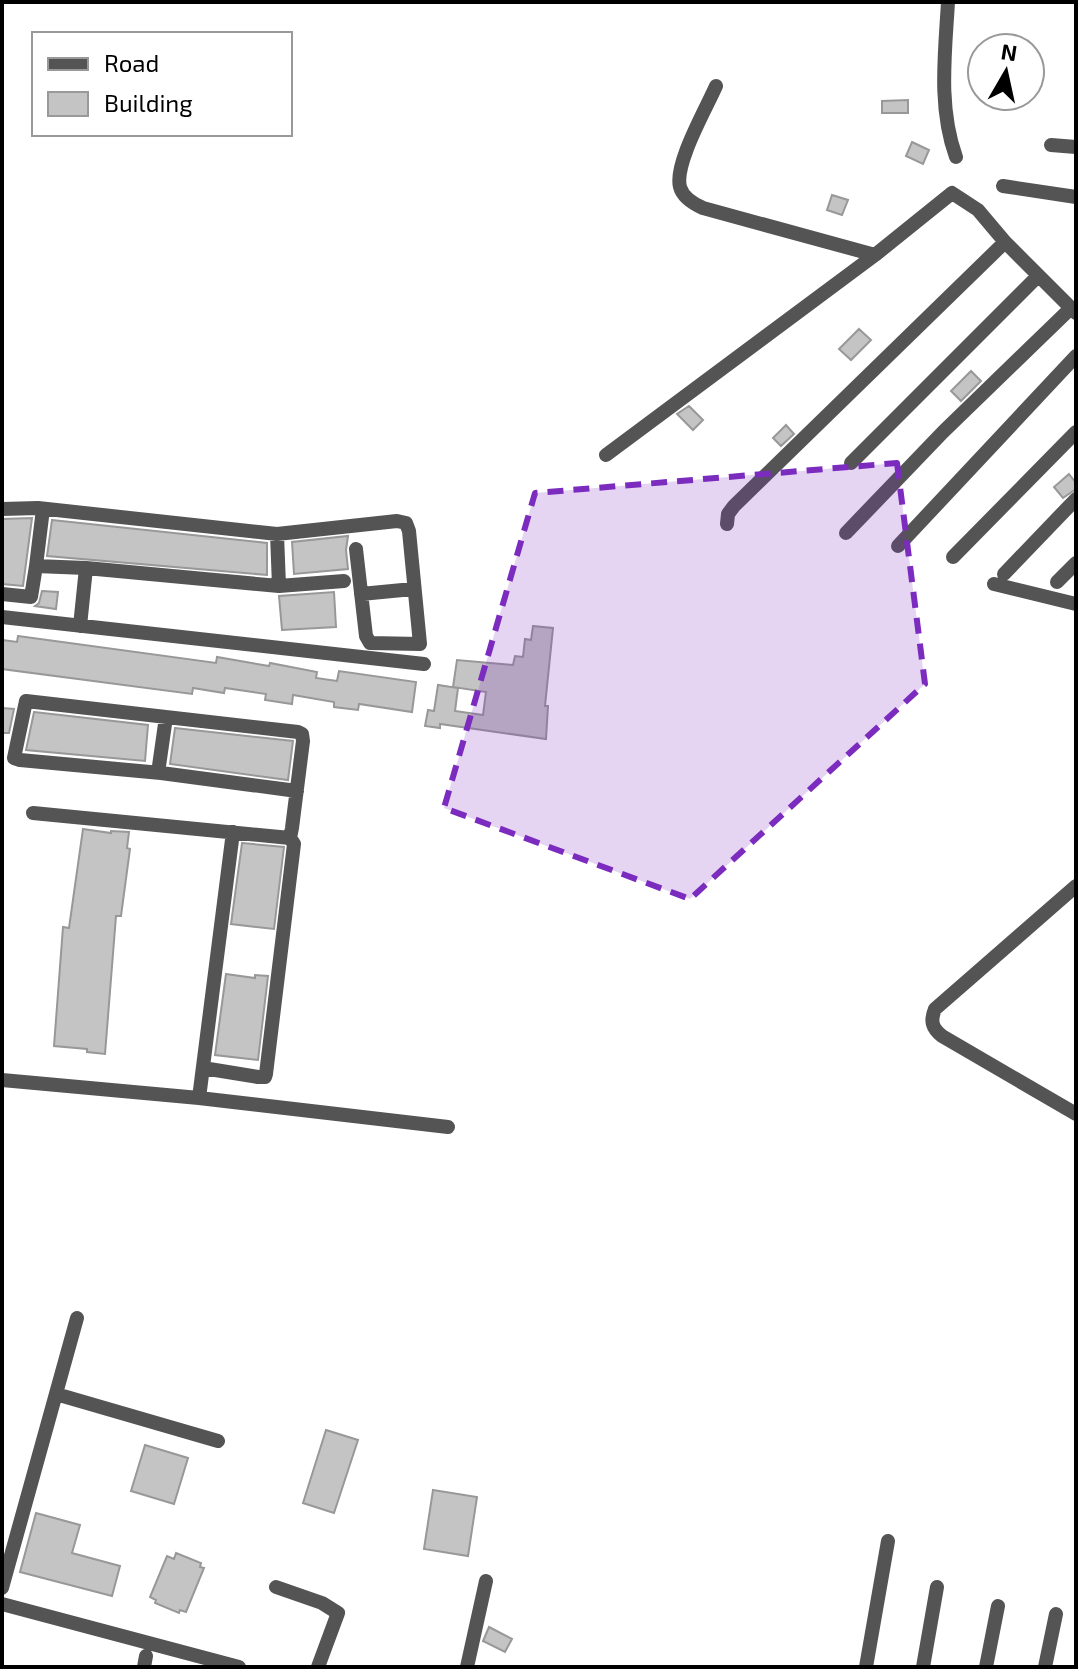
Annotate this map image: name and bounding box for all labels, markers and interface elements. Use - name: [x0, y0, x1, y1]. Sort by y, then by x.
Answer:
- legend: [32, 32, 292, 136]
- north arrow: [966, 32, 1046, 112]
- text: N: [999, 37, 1019, 65]
- text: Road: [104, 48, 159, 77]
- text: Building: [104, 88, 193, 117]

